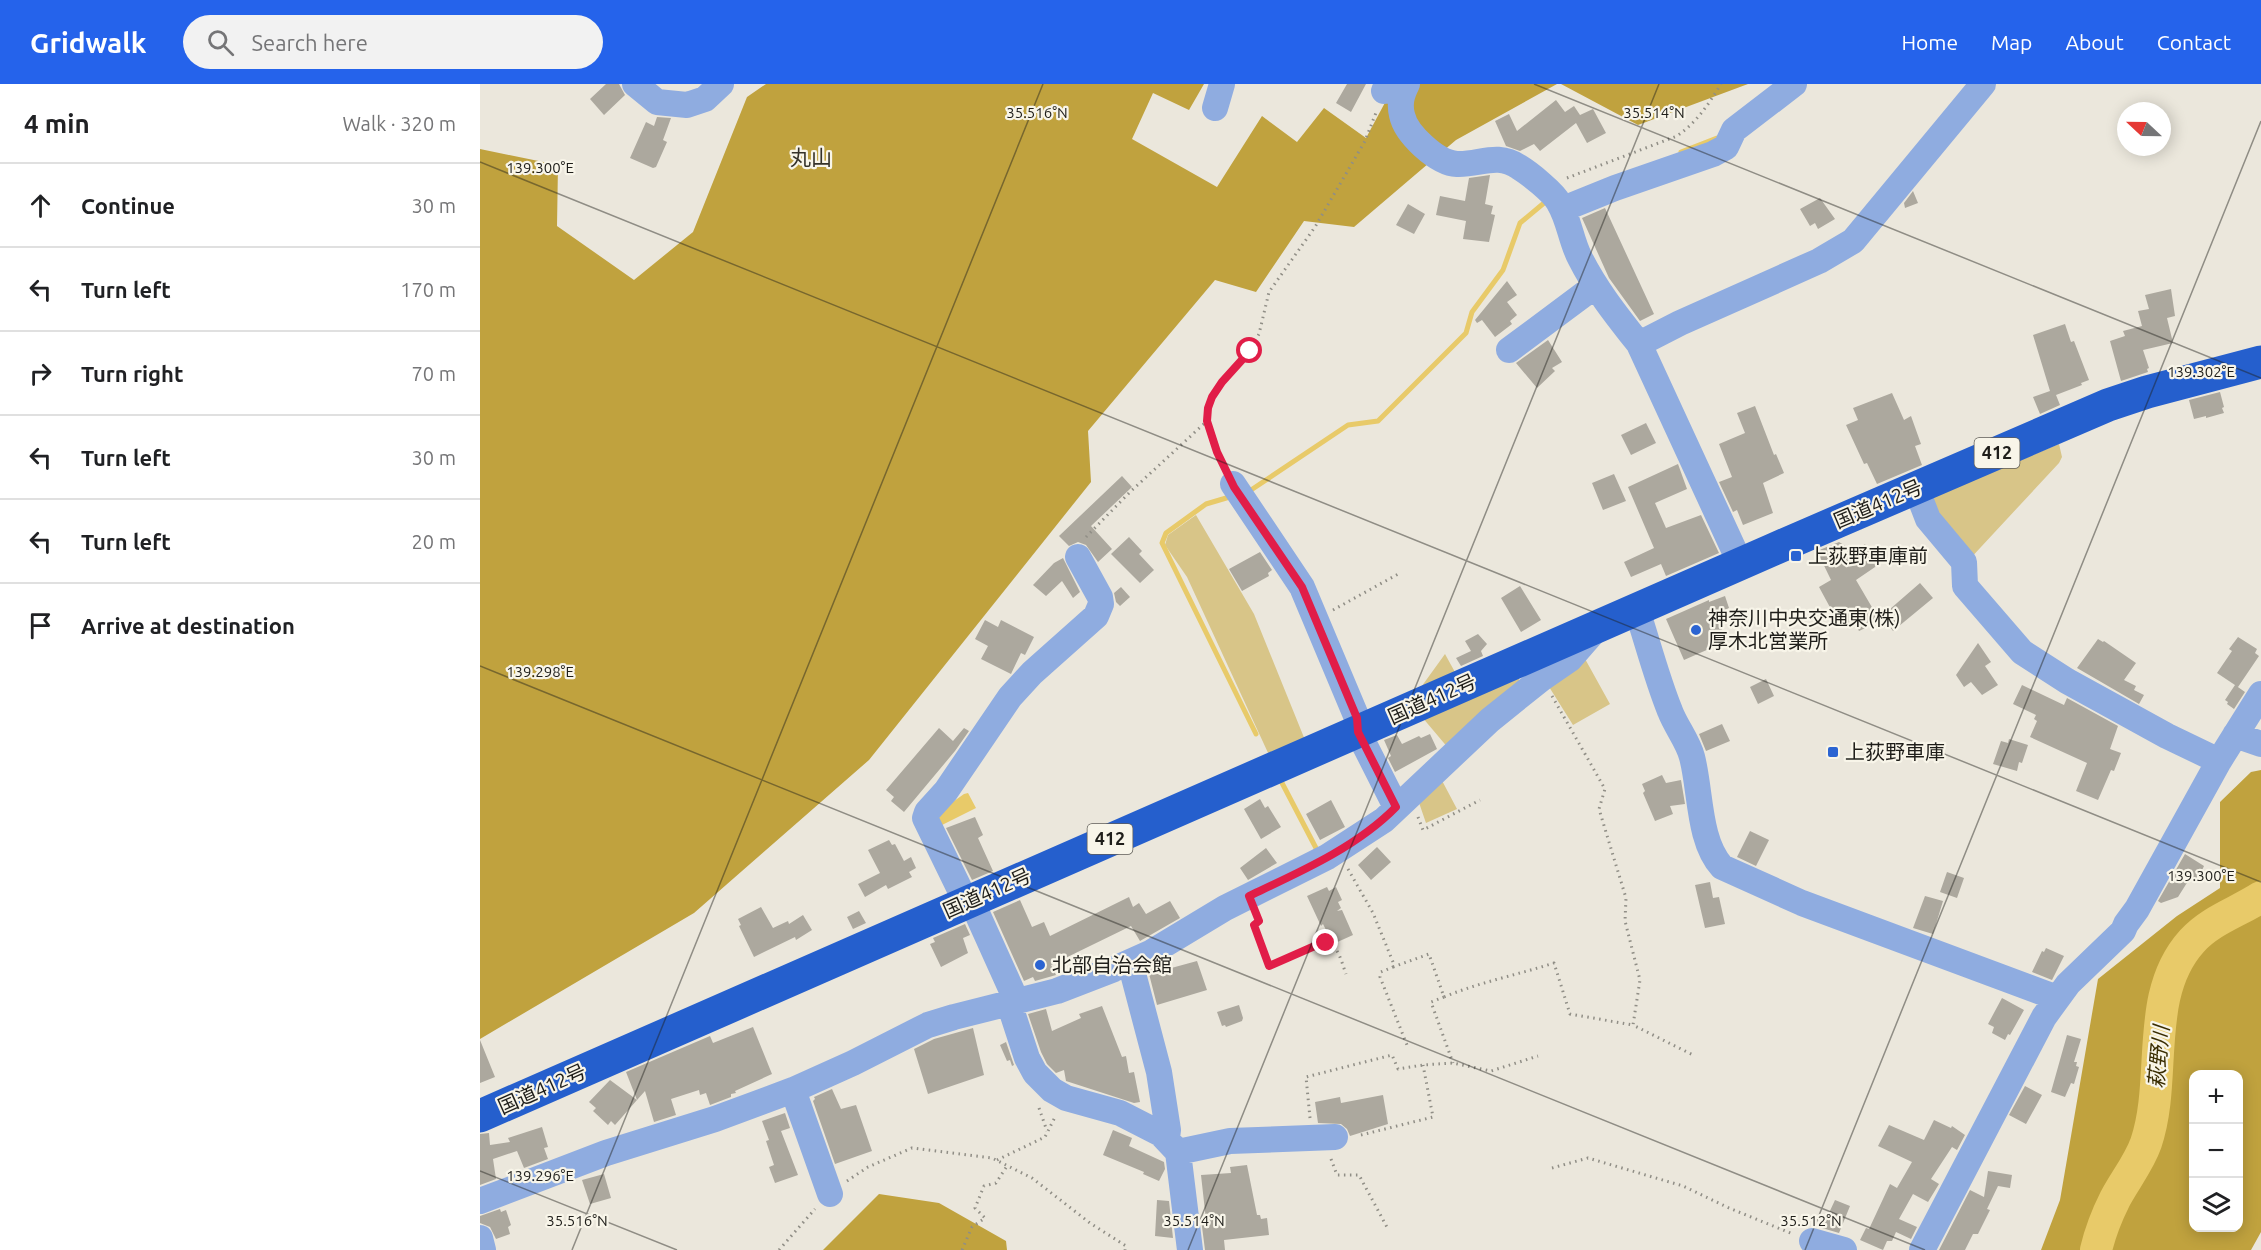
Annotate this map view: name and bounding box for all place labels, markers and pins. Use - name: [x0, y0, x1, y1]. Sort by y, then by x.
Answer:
- place label: 上荻野車庫前: [1808, 544, 1928, 567]
- marker: 上荻野車庫前: [1789, 549, 1803, 563]
- place label: 神奈川中央交通東(株) 厚木北営業所: [1708, 606, 1901, 652]
- marker: 神奈川中央交通東(株) 厚木北営業所: [1689, 623, 1703, 637]
- place label: 上荻野車庫: [1845, 740, 1945, 763]
- marker: 上荻野車庫: [1826, 745, 1840, 759]
- place label: 北部自治会館: [1052, 953, 1172, 976]
- marker: 北部自治会館: [1033, 958, 1047, 972]

